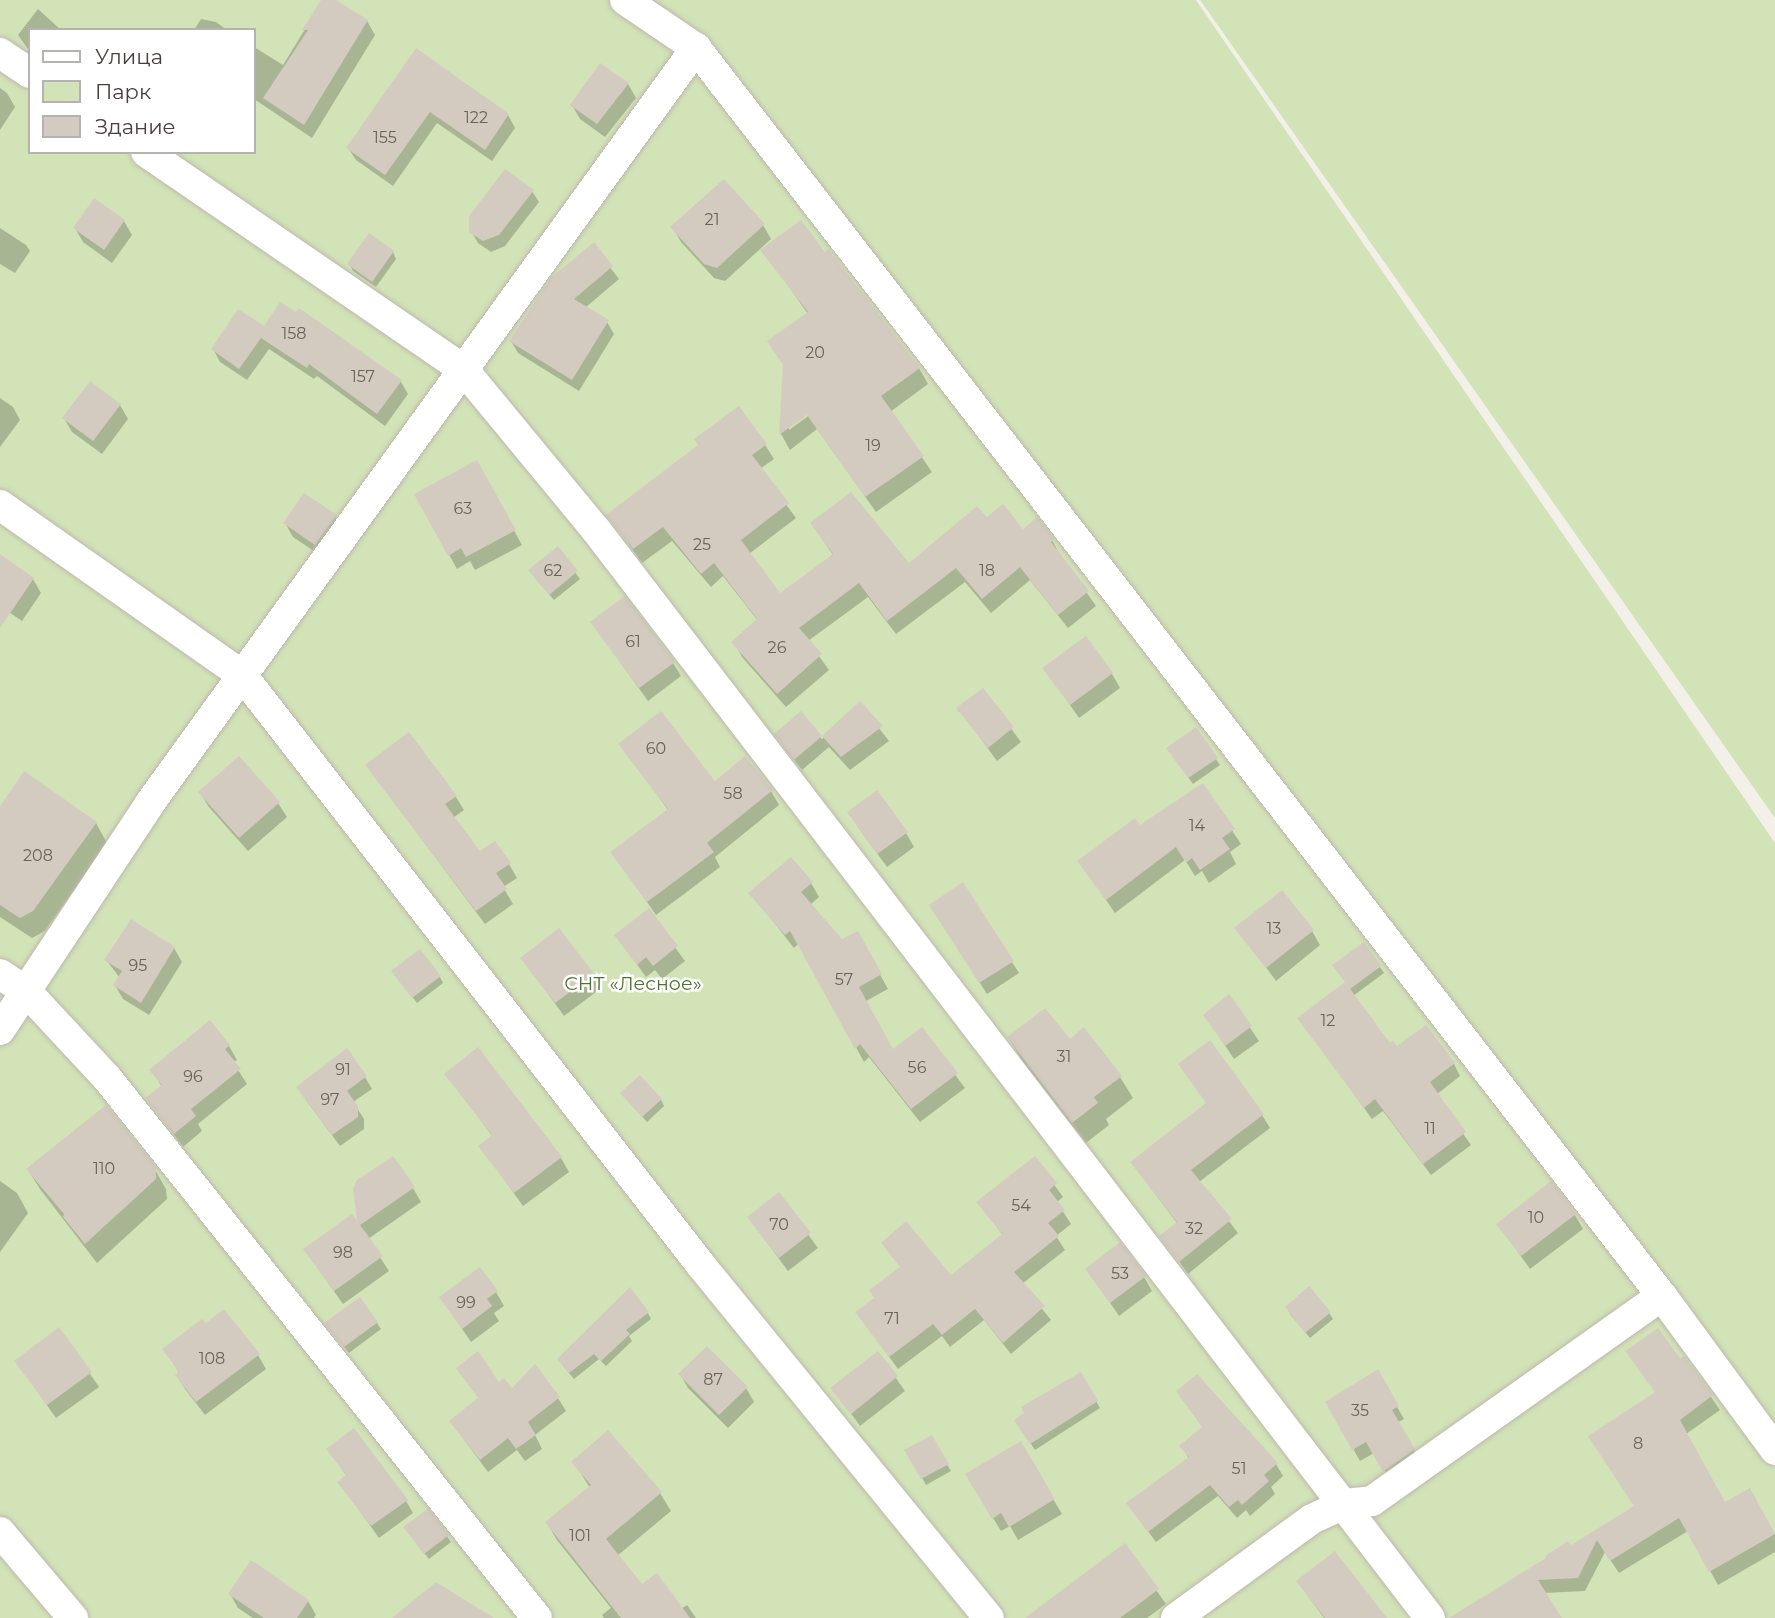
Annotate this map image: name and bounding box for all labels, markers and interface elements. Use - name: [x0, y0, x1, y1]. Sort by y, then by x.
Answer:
- legend: [28, 28, 256, 154]
- text: Улица: [95, 44, 163, 69]
- text: Парк: [95, 79, 151, 104]
- house number: 122: [464, 108, 488, 128]
- text: Здание: [95, 114, 176, 139]
- house number: 155: [373, 128, 397, 148]
- house number: 21: [705, 210, 719, 230]
- house number: 158: [281, 324, 307, 344]
- house number: 20: [805, 343, 825, 363]
- house number: 157: [351, 367, 375, 387]
- house number: 19: [865, 436, 881, 456]
- house number: 63: [454, 499, 472, 519]
- house number: 25: [693, 535, 711, 555]
- house number: 62: [544, 561, 562, 581]
- house number: 18: [979, 561, 995, 581]
- house number: 61: [625, 632, 641, 652]
- house number: 26: [768, 638, 786, 658]
- house number: 60: [646, 739, 666, 759]
- house number: 58: [723, 784, 743, 804]
- house number: 14: [1189, 816, 1205, 836]
- house number: 208: [23, 846, 53, 866]
- house number: 13: [1267, 919, 1281, 939]
- house number: 95: [129, 956, 147, 976]
- house number: 57: [835, 970, 853, 990]
- park label: СНТ «Лесное»: [564, 973, 702, 995]
- house number: 12: [1321, 1011, 1335, 1031]
- house number: 31: [1057, 1047, 1071, 1067]
- house number: 56: [908, 1058, 926, 1078]
- house number: 91: [335, 1060, 351, 1080]
- house number: 96: [183, 1067, 203, 1087]
- house number: 97: [320, 1090, 340, 1110]
- house number: 11: [1424, 1119, 1436, 1139]
- house number: 110: [93, 1159, 115, 1179]
- house number: 54: [1011, 1196, 1031, 1216]
- house number: 10: [1528, 1208, 1544, 1228]
- house number: 70: [769, 1215, 789, 1235]
- house number: 32: [1185, 1219, 1203, 1239]
- house number: 98: [333, 1243, 353, 1263]
- house number: 53: [1111, 1264, 1129, 1284]
- house number: 99: [456, 1293, 476, 1313]
- house number: 71: [884, 1309, 900, 1329]
- house number: 108: [199, 1349, 225, 1369]
- house number: 87: [703, 1370, 723, 1390]
- house number: 35: [1351, 1401, 1369, 1421]
- house number: 8: [1633, 1434, 1643, 1454]
- house number: 51: [1232, 1459, 1246, 1479]
- house number: 101: [569, 1526, 591, 1546]

